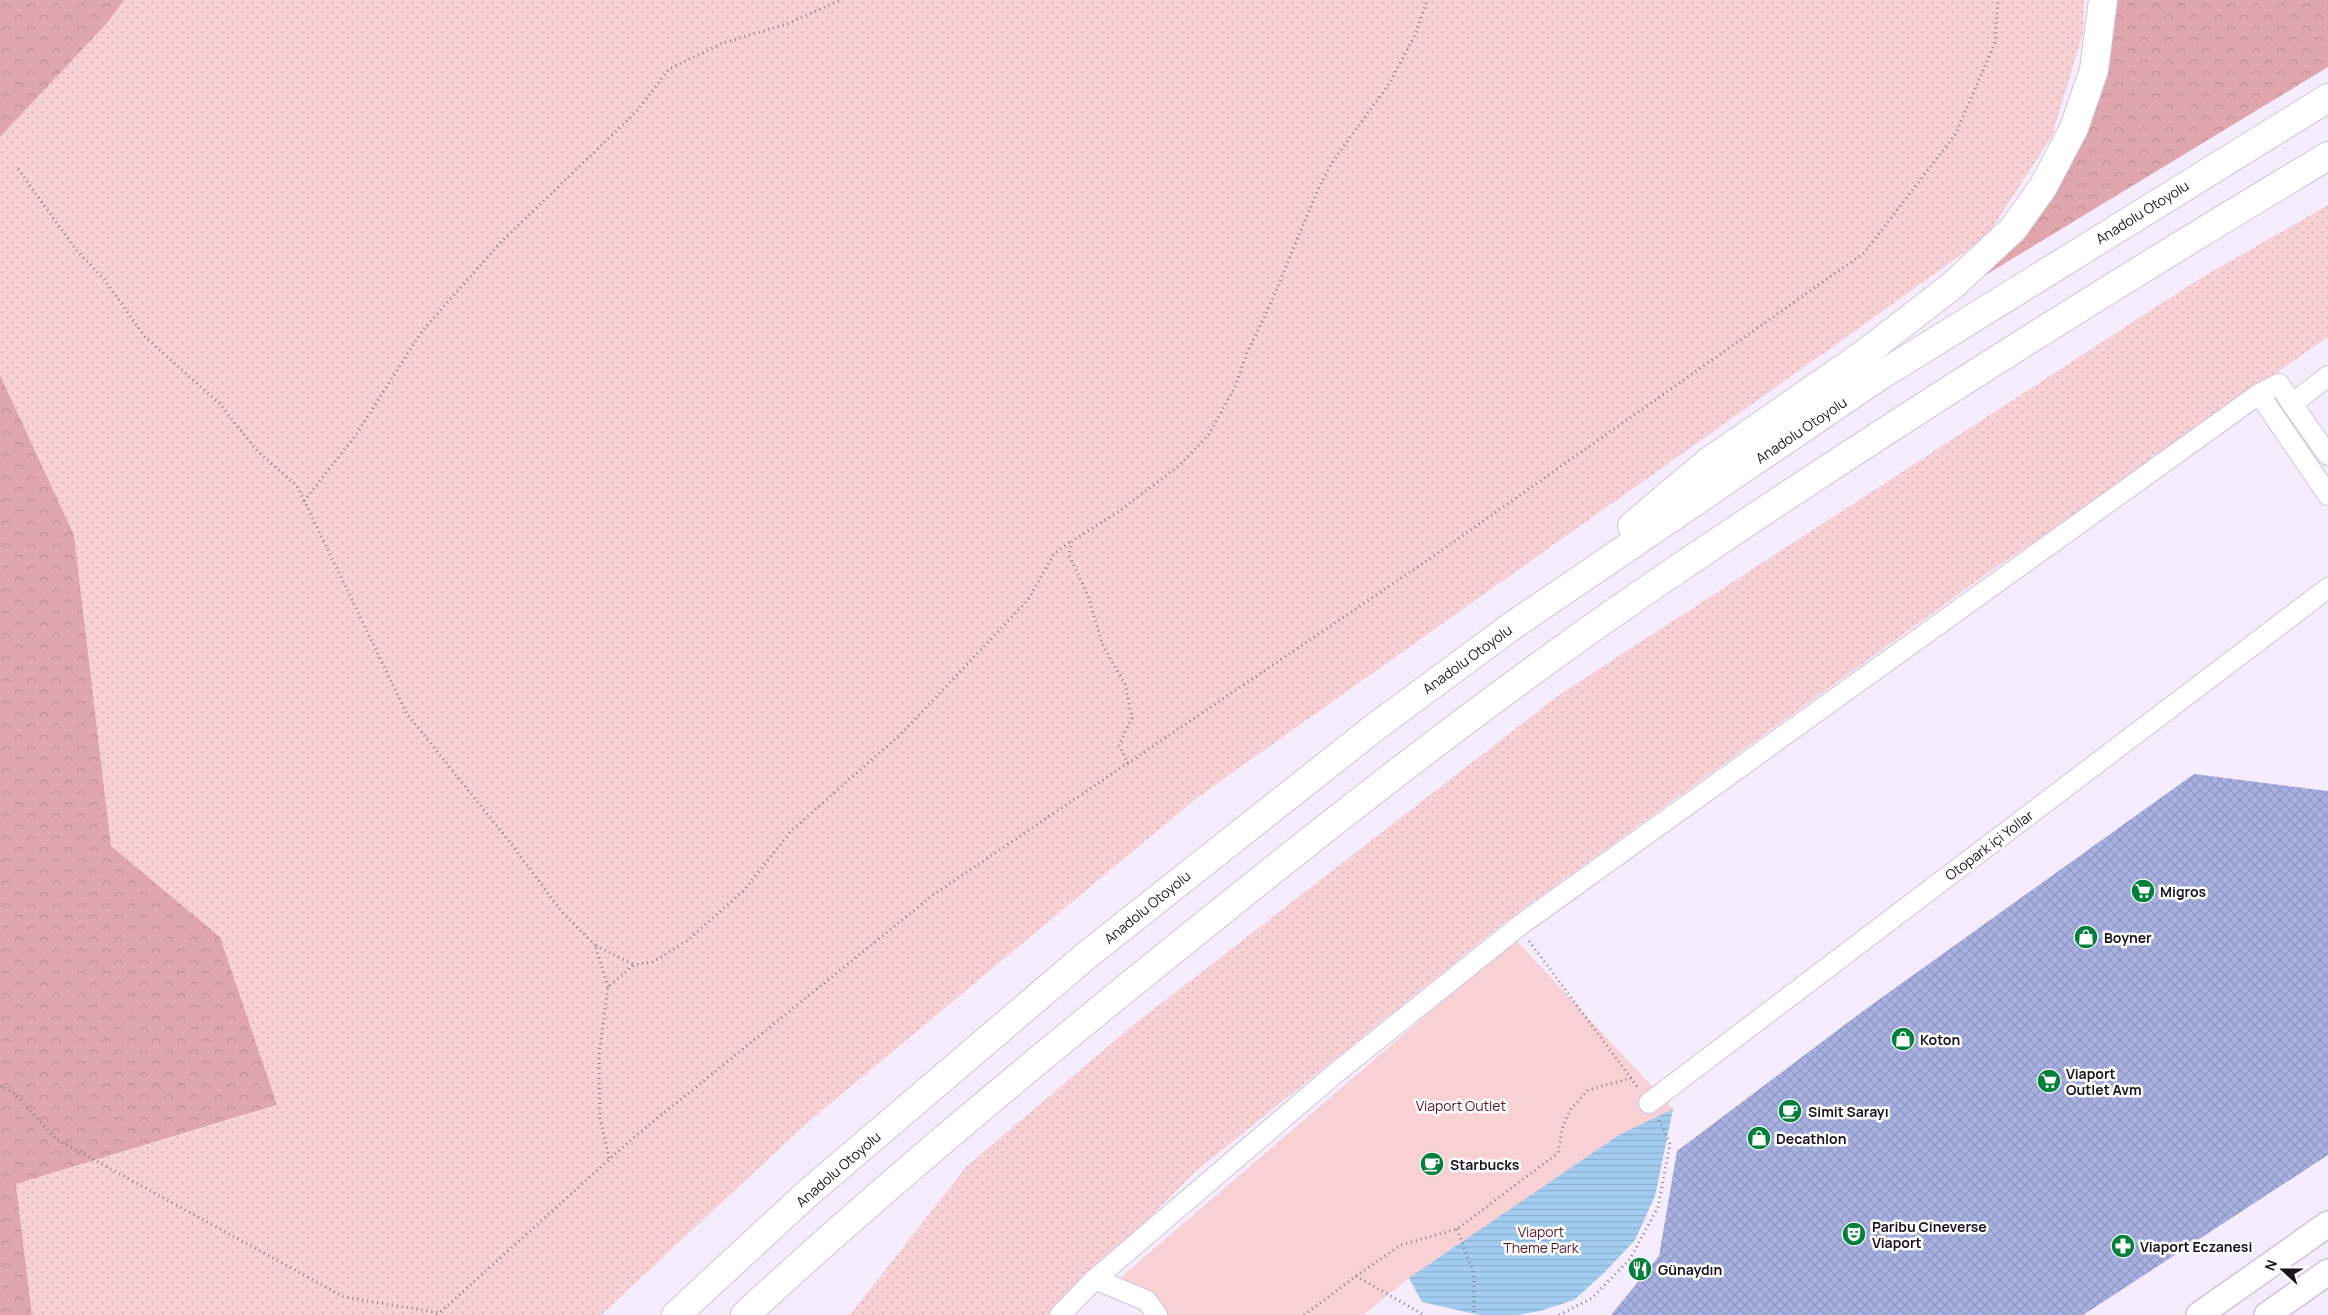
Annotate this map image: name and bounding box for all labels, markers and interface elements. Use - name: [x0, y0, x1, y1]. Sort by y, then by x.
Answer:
- street label: Anadolu Otoyolu: [2092, 176, 2192, 248]
- street label: Anadolu Otoyolu: [1752, 392, 1850, 468]
- street label: Anadolu Otoyolu: [1418, 620, 1516, 698]
- street label: Otopark içi Yollar: [1941, 806, 2037, 884]
- street label: Anadolu Otoyolu: [1100, 866, 1194, 948]
- supermarket icon: Migros: [2130, 878, 2156, 904]
- place label: Migros: [2160, 882, 2206, 901]
- shop icon: Boyner: [2073, 924, 2099, 950]
- place label: Boyner: [2104, 928, 2152, 947]
- shop icon: Koton: [1890, 1026, 1916, 1052]
- place label: Koton: [1920, 1030, 1960, 1049]
- place label: Viaport Outlet Avm: [2066, 1064, 2142, 1099]
- supermarket icon: Viaport Outlet Avm: [2036, 1068, 2062, 1094]
- park label: Viaport Outlet: [1416, 1096, 1507, 1115]
- cafe icon: Simit Sarayı: [1777, 1098, 1803, 1124]
- place label: Simit Sarayı: [1808, 1102, 1889, 1121]
- shop icon: Decathlon: [1746, 1125, 1772, 1151]
- street label: Anadolu Otoyolu: [792, 1127, 884, 1211]
- place label: Decathlon: [1776, 1129, 1846, 1148]
- cafe icon: Starbucks: [1419, 1151, 1445, 1177]
- place label: Starbucks: [1450, 1155, 1520, 1174]
- place label: Paribu Cineverse Viaport: [1872, 1217, 1987, 1252]
- theatre icon: Paribu Cineverse Viaport: [1841, 1221, 1867, 1247]
- park label: Viaport Theme Park: [1503, 1222, 1580, 1257]
- pharmacy icon: Viaport Eczanesi: [2110, 1233, 2136, 1259]
- place label: Viaport Eczanesi: [2140, 1237, 2252, 1256]
- north arrow: [2258, 1245, 2308, 1295]
- restaurant icon: Günaydın: [1627, 1256, 1653, 1282]
- text: N: [2260, 1257, 2281, 1273]
- place label: Günaydın: [1658, 1260, 1722, 1279]

